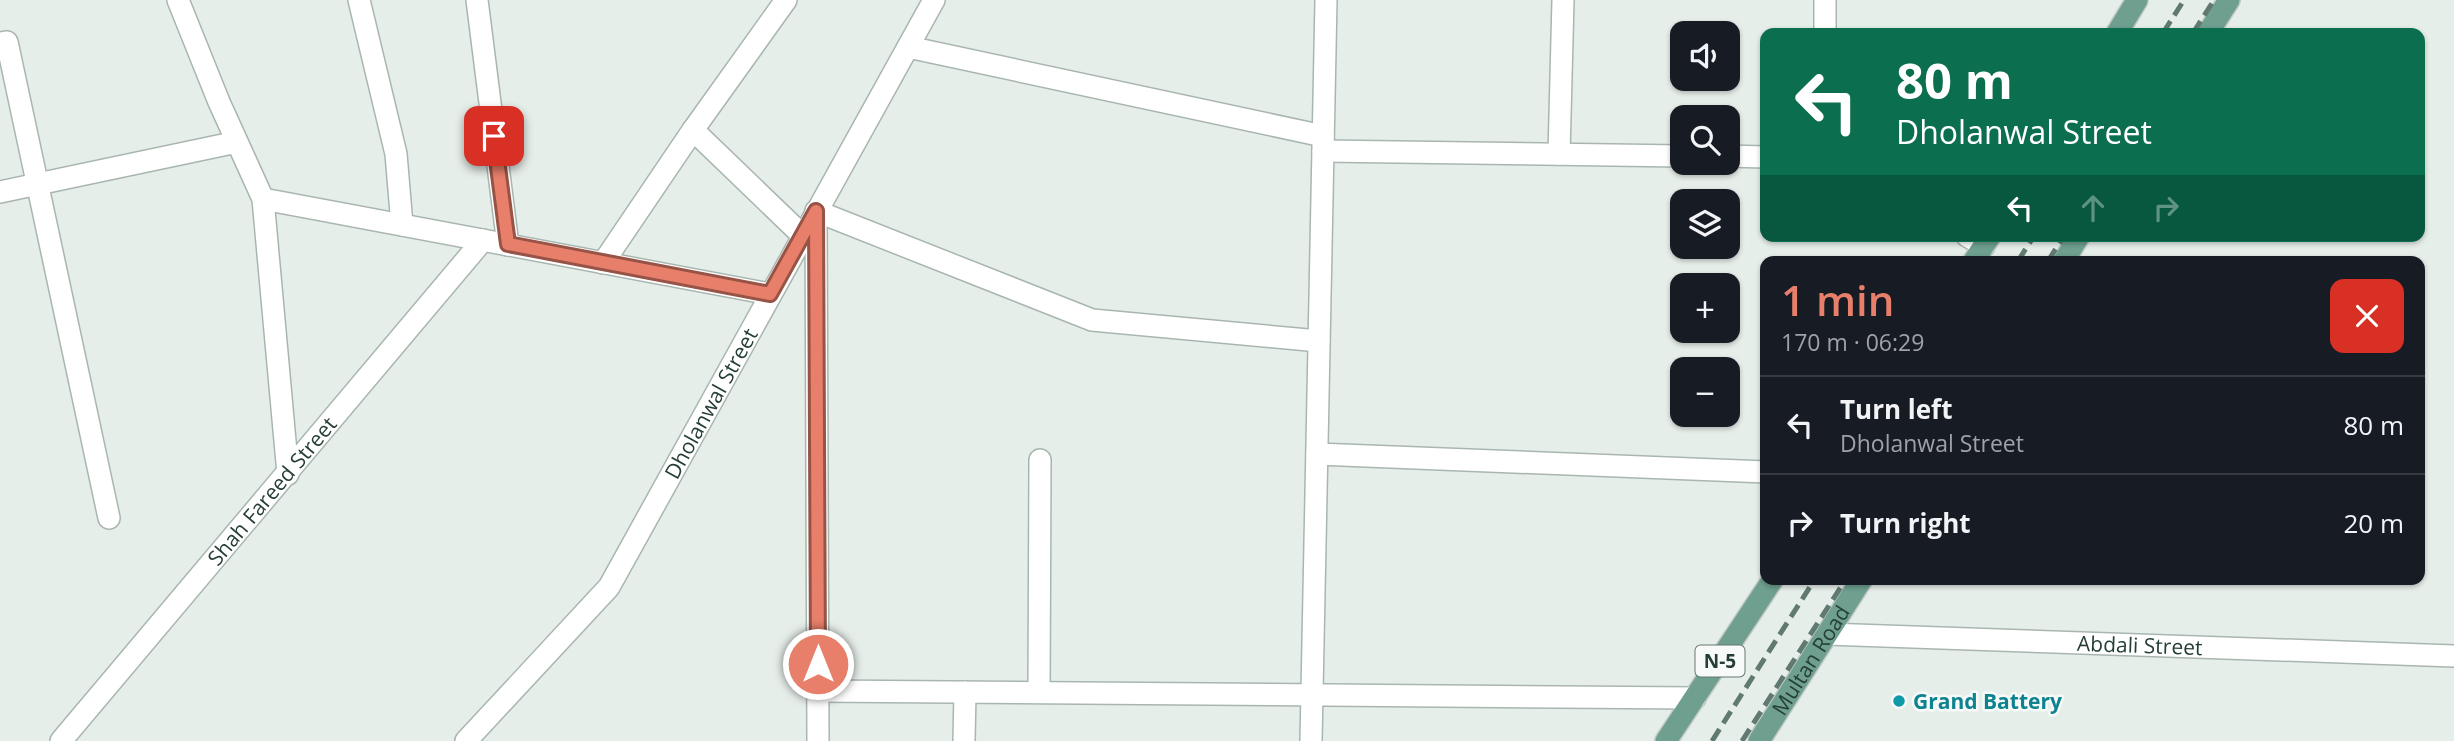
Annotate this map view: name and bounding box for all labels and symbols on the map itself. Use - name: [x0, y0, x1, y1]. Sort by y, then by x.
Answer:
- pin: [464, 106, 524, 166]
- street label: Dholanwal Street: [658, 323, 764, 484]
- street label: Shah Fareed Street: [201, 411, 342, 571]
- street label: Multan Road: [1765, 600, 1856, 720]
- position arrow: [781, 627, 855, 701]
- street label: Abdali Street: [2077, 629, 2203, 661]
- road number: N-5: [1696, 646, 1744, 676]
- place label: Grand Battery: [1913, 687, 2062, 715]
- marker: Grand Battery: [1891, 693, 1907, 709]

